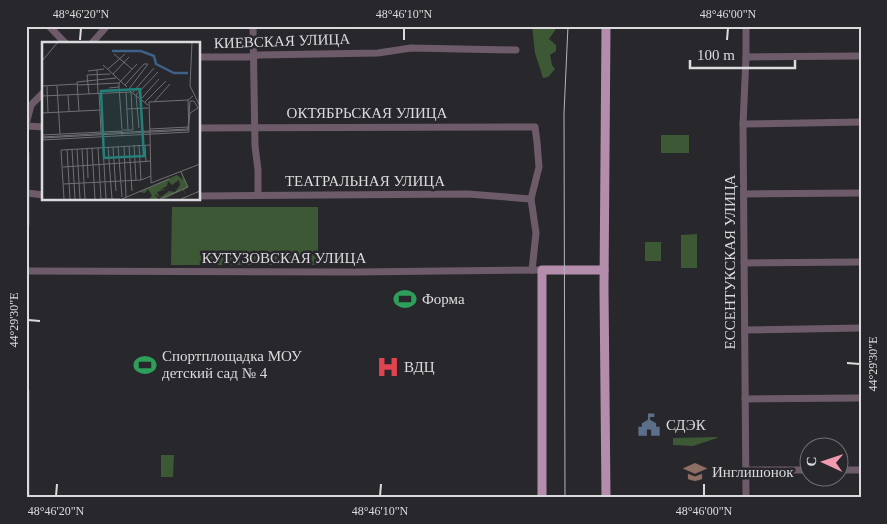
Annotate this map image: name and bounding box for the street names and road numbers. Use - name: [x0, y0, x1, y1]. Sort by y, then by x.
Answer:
- street label: КИЕВСКАЯ УЛИЦА: [214, 31, 351, 51]
- street label: ОКТЯБРЬСКАЯ УЛИЦА: [287, 105, 448, 121]
- street label: ТЕАТРАЛЬНАЯ УЛИЦА: [285, 173, 445, 189]
- street label: ЕССЕНТУКСКАЯ УЛИЦА: [722, 174, 738, 349]
- street label: КУТУЗОВСКАЯ УЛИЦА: [202, 250, 366, 266]

